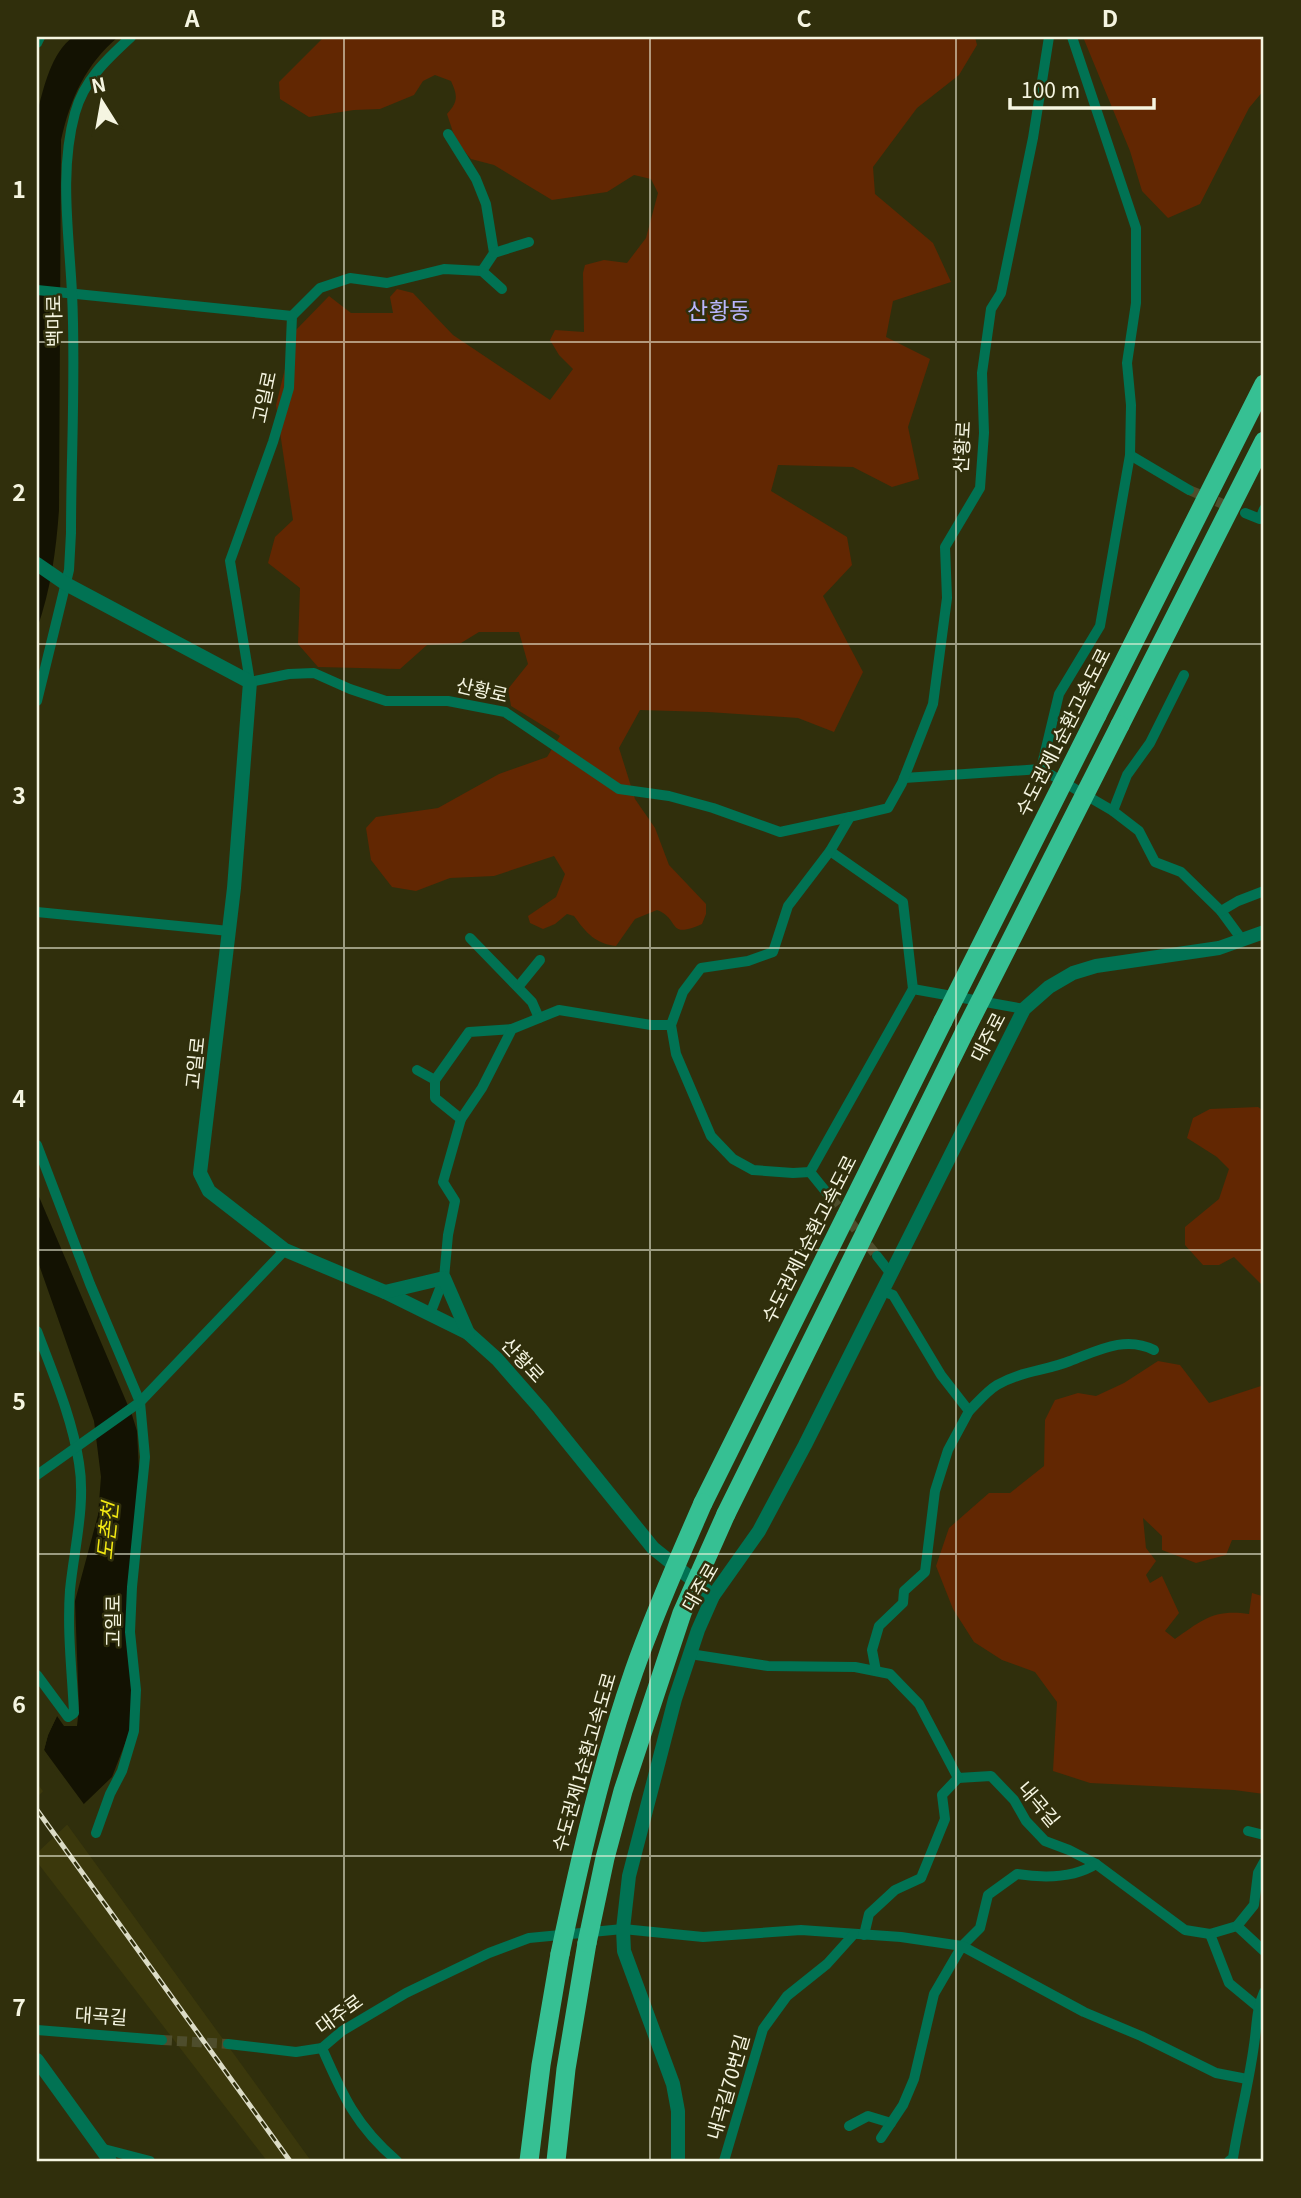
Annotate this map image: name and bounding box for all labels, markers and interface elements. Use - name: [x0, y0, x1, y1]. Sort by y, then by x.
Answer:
- text: A: [184, 0, 200, 34]
- text: B: [490, 0, 506, 34]
- text: C: [796, 0, 812, 34]
- text: D: [1102, 0, 1118, 34]
- north arrow: [66, 66, 136, 136]
- scale bar: [1010, 66, 1154, 110]
- text: N: [89, 69, 108, 98]
- text: 100 m: [1021, 74, 1080, 104]
- text: 1: [12, 171, 26, 205]
- district label: 산황동: [687, 292, 751, 326]
- street label: 백마로: [39, 295, 66, 347]
- street label: 고일로: [244, 368, 281, 425]
- street label: 산황로: [946, 420, 975, 474]
- text: 2: [12, 474, 26, 508]
- street label: 수도권제1순환고속도로: [1008, 643, 1116, 820]
- street label: 산황로: [454, 669, 511, 708]
- text: 3: [12, 777, 26, 811]
- street label: 대주로: [963, 1007, 1011, 1066]
- street label: 고일로: [177, 1035, 210, 1090]
- text: 4: [12, 1080, 26, 1114]
- street label: 수도권제1순환고속도로: [754, 1150, 862, 1327]
- street label: 산황로: [496, 1331, 552, 1387]
- text: 5: [12, 1383, 26, 1417]
- water label: 도촌천: [88, 1498, 124, 1561]
- street label: 대주로: [674, 1557, 724, 1616]
- street label: 고일로: [98, 1595, 125, 1647]
- street label: 수도권제1순환고속도로: [544, 1669, 621, 1854]
- text: 6: [12, 1686, 26, 1720]
- street label: 내곡길: [1013, 1774, 1067, 1832]
- street label: 대주로: [309, 1986, 367, 2039]
- text: 7: [12, 1989, 26, 2023]
- street label: 대곡길: [74, 1999, 128, 2030]
- street label: 내곡길70번길: [699, 2031, 754, 2142]

